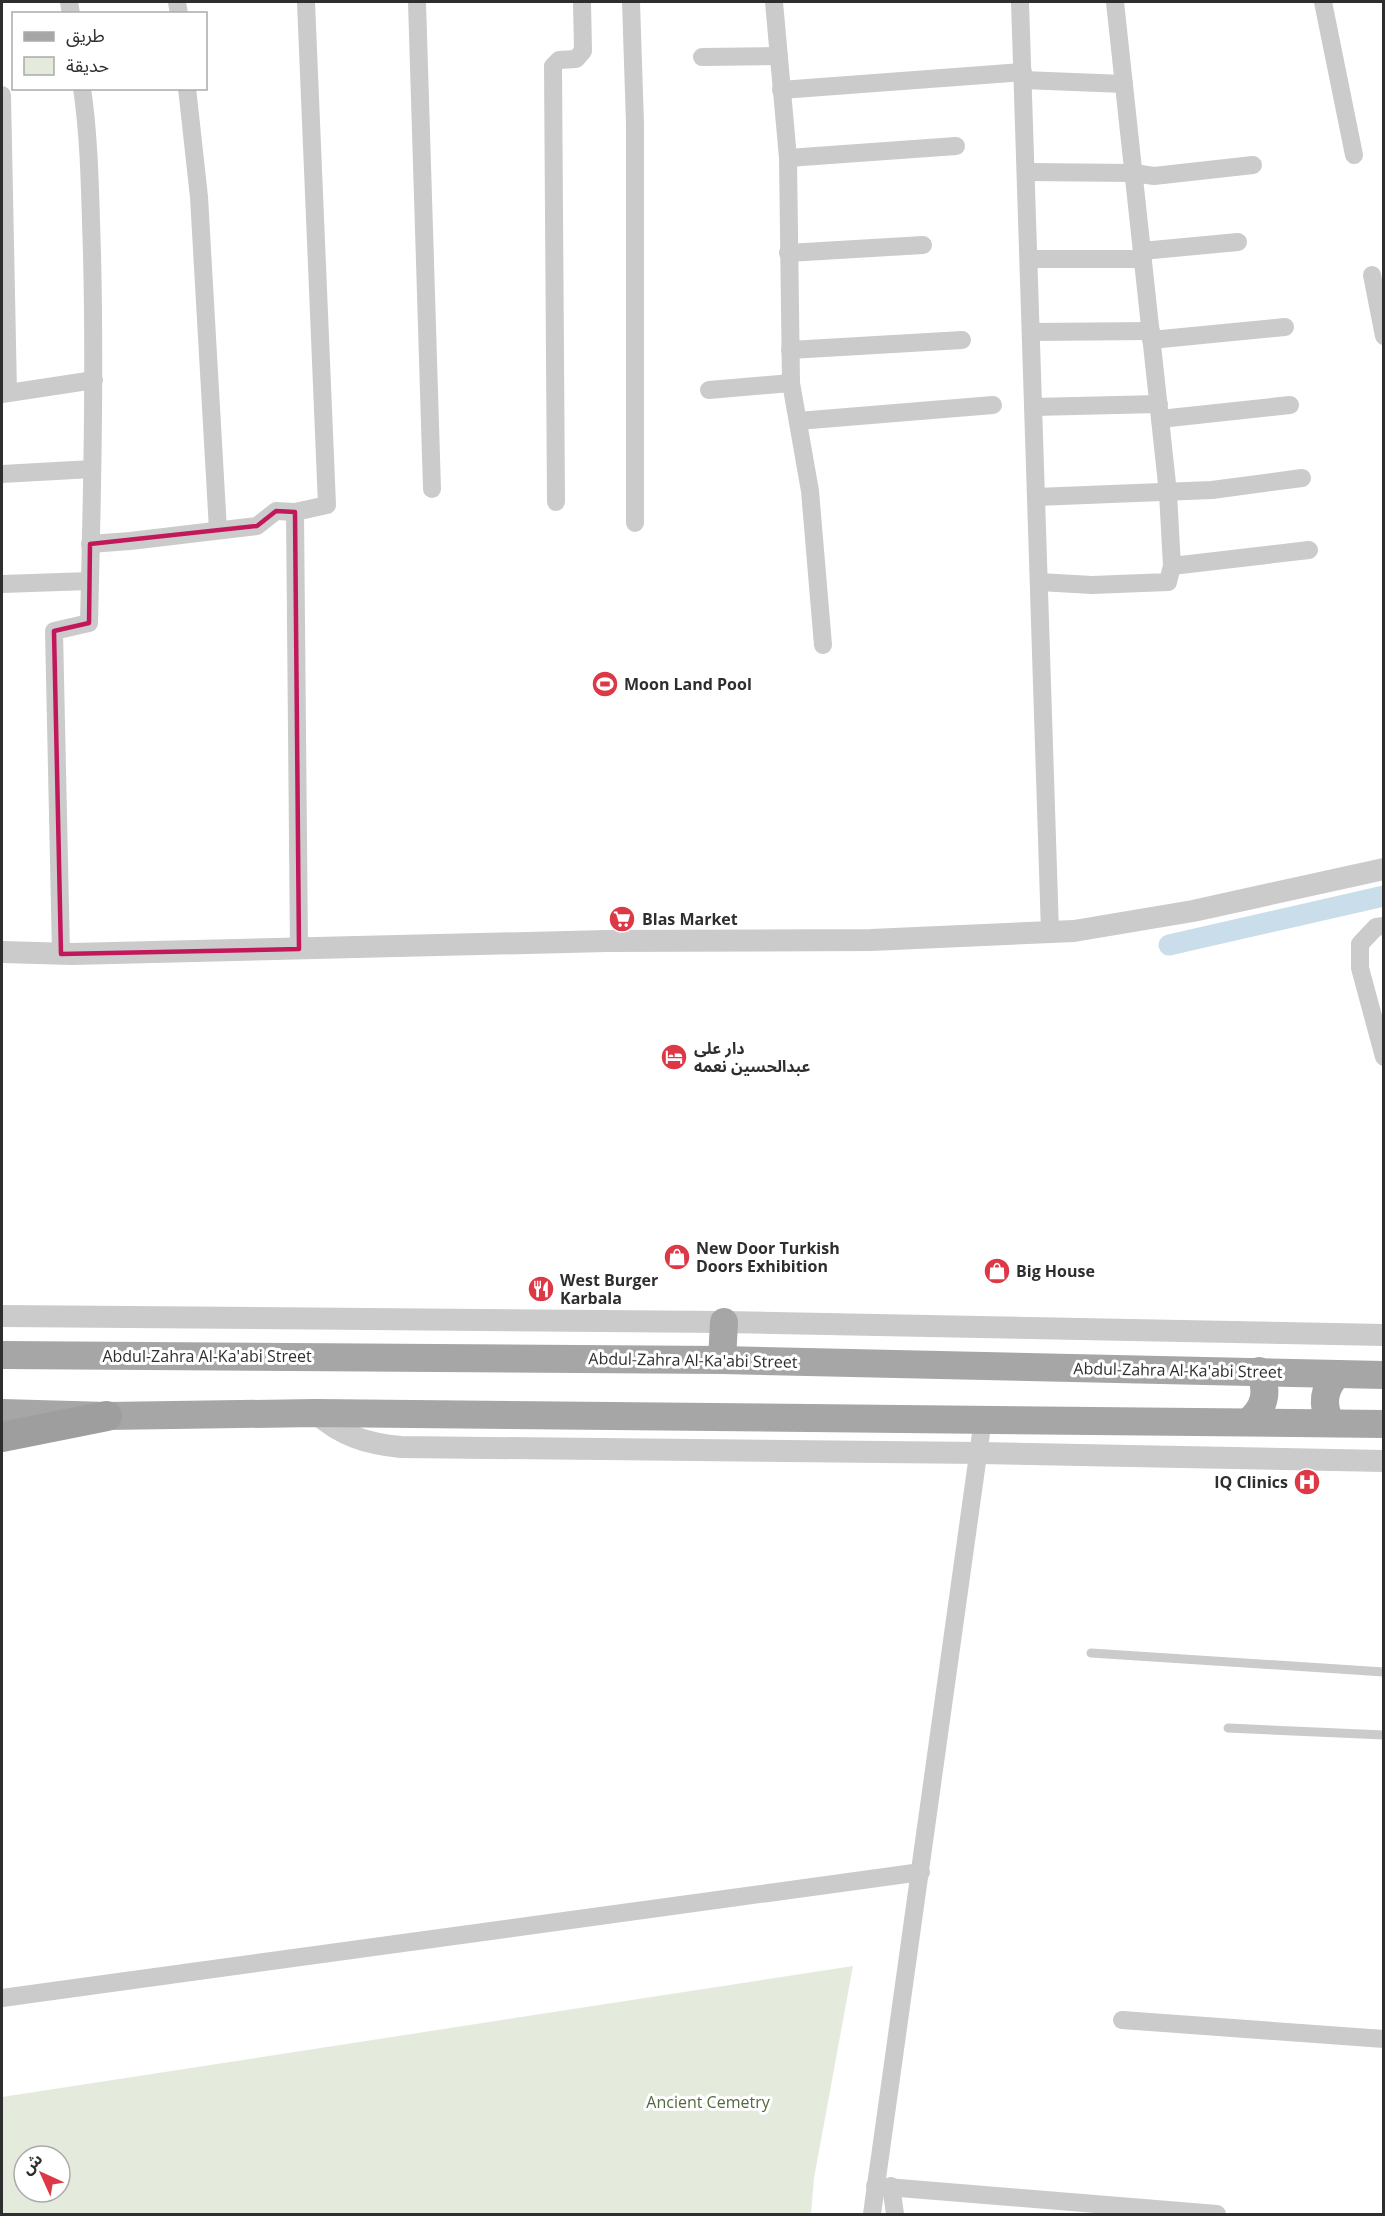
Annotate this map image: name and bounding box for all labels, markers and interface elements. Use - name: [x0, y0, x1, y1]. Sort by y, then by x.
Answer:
- legend: [12, 12, 207, 90]
- text: طريق: [66, 23, 105, 47]
- text: حديقة: [66, 53, 109, 77]
- sports icon: Moon Land Pool: [590, 669, 620, 699]
- place label: Moon Land Pool: [624, 673, 752, 695]
- supermarket icon: Blas Market: [607, 904, 637, 934]
- place label: Blas Market: [642, 908, 738, 930]
- place label: دار علي عبدالحسين نعمه: [694, 1037, 811, 1077]
- hotel icon: دار علي عبدالحسين نعمه: [659, 1042, 689, 1072]
- place label: New Door Turkish Doors Exhibition: [696, 1237, 840, 1277]
- shop icon: New Door Turkish Doors Exhibition: [662, 1242, 692, 1272]
- shop icon: Big House: [982, 1256, 1012, 1286]
- place label: Big House: [1016, 1260, 1095, 1282]
- place label: West Burger Karbala: [560, 1269, 658, 1309]
- restaurant icon: West Burger Karbala: [526, 1274, 556, 1304]
- street label: Abdul-Zahra Al-Ka'abi Street: [102, 1345, 312, 1367]
- street label: Abdul-Zahra Al-Ka'abi Street: [588, 1347, 798, 1373]
- street label: Abdul-Zahra Al-Ka'abi Street: [1073, 1357, 1283, 1383]
- hospital icon: IQ Clinics: [1292, 1467, 1322, 1497]
- place label: IQ Clinics: [1214, 1471, 1288, 1493]
- park label: Ancient Cemetry: [646, 2091, 771, 2113]
- north arrow: [12, 2144, 72, 2204]
- text: ش: [16, 2148, 47, 2179]

